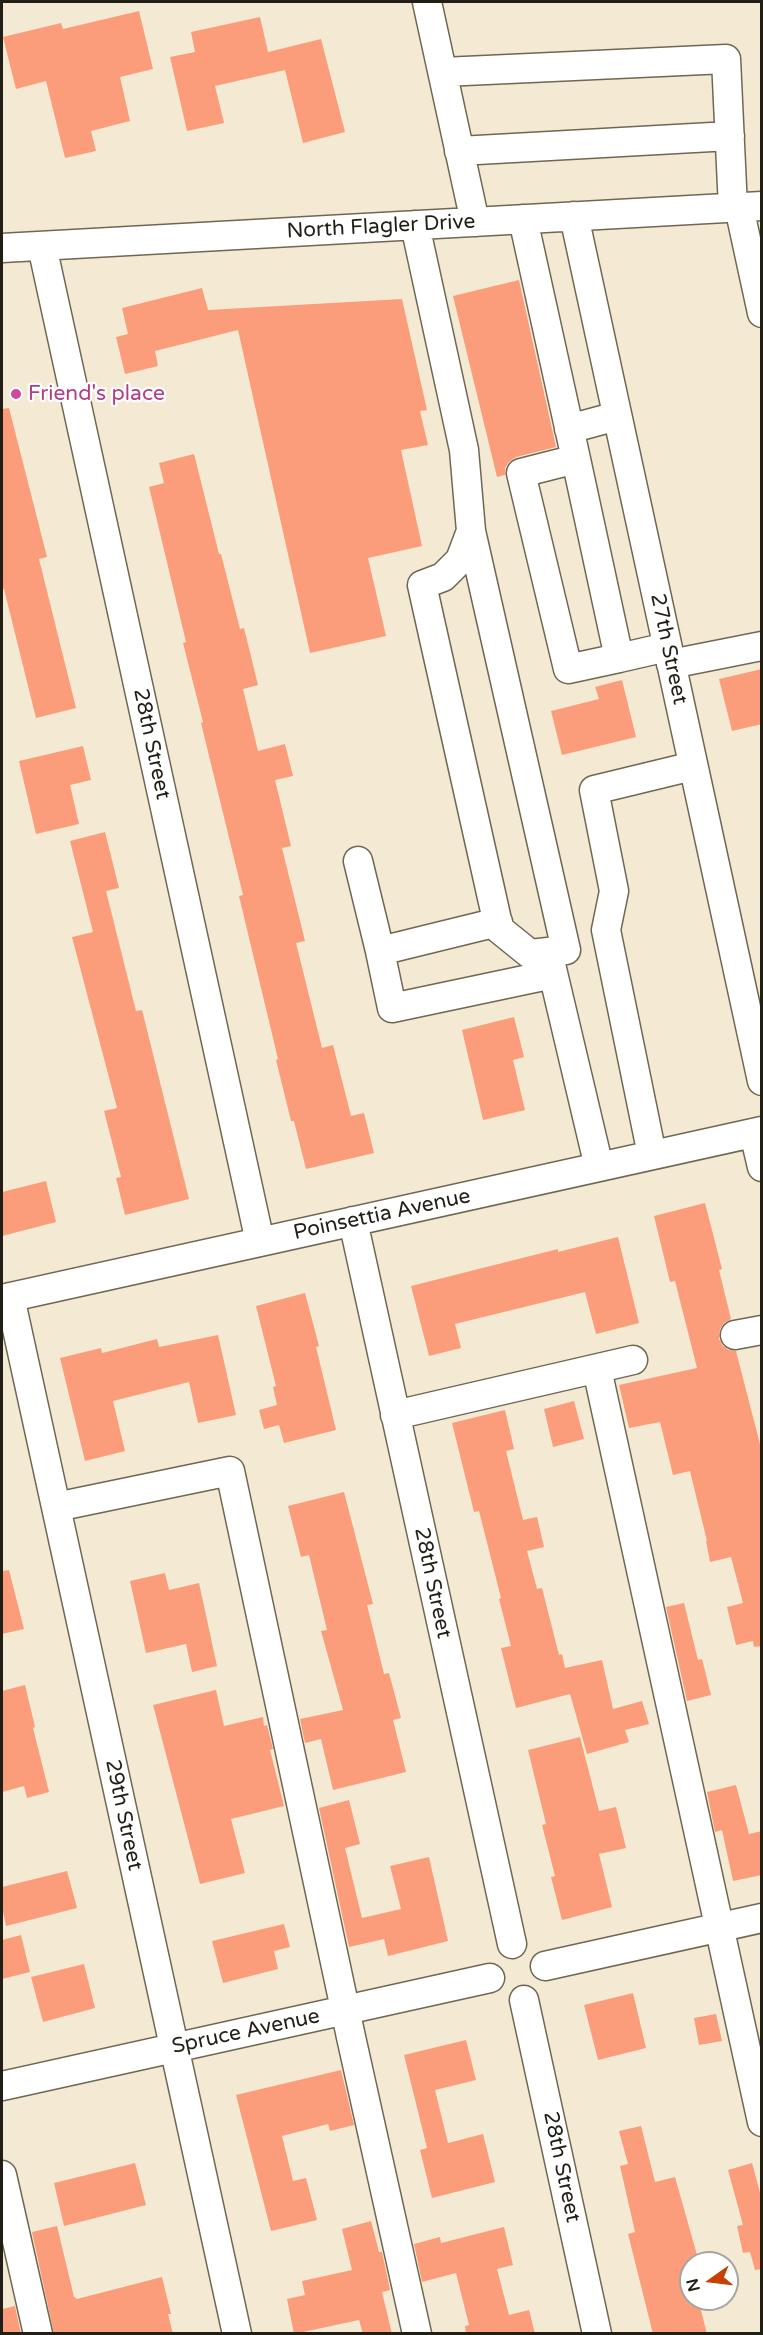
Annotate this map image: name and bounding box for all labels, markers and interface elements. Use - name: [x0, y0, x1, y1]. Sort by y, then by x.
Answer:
- street label: North Flagler Drive: [286, 209, 476, 245]
- place label: Friend's place: [28, 381, 165, 407]
- marker: Friend's place: [9, 387, 23, 401]
- street label: 27th Street: [644, 591, 692, 707]
- street label: 28th Street: [127, 686, 175, 802]
- street label: Poinsettia Avenue: [291, 1184, 473, 1246]
- street label: 28th Street: [408, 1525, 456, 1641]
- street label: 29th Street: [99, 1757, 147, 1873]
- street label: Spruce Avenue: [170, 2004, 322, 2060]
- street label: 28th Street: [537, 2109, 585, 2225]
- north arrow: [679, 2251, 739, 2311]
- text: N: [682, 2276, 705, 2294]

